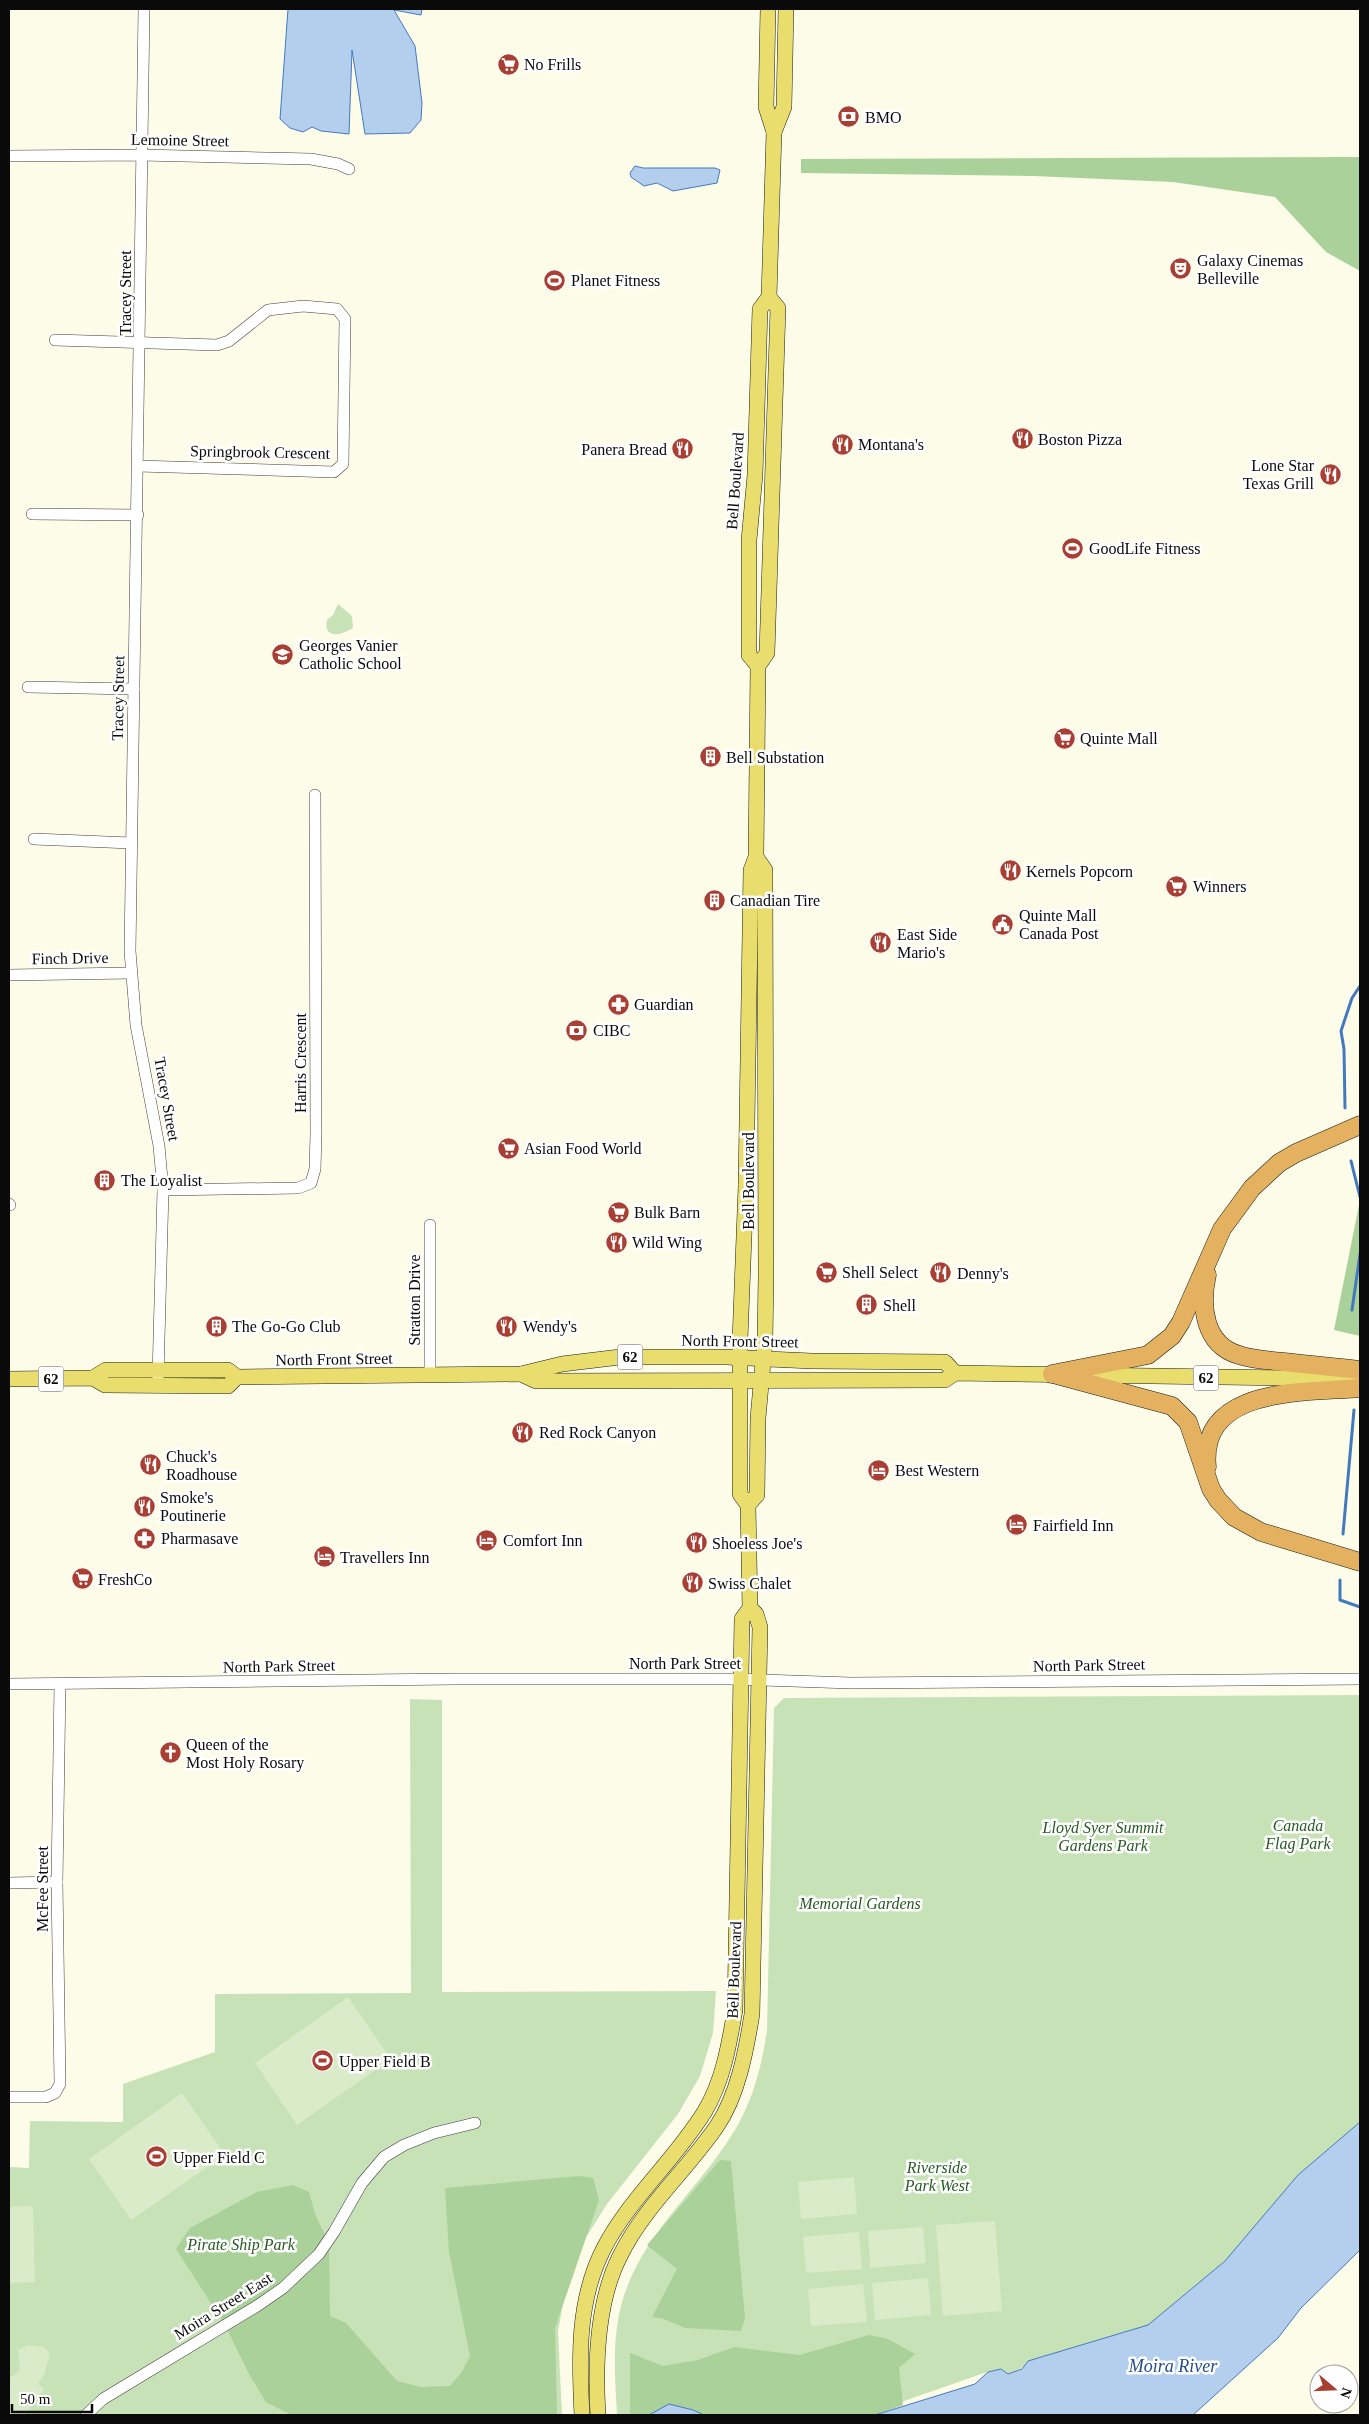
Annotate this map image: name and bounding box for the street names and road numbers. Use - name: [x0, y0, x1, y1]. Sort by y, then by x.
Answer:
- street label: Lemoine Street: [131, 131, 230, 149]
- street label: Tracey Street: [117, 250, 135, 336]
- street label: Bell Boulevard: [723, 432, 747, 530]
- street label: Springbrook Crescent: [190, 442, 331, 463]
- street label: Tracey Street: [109, 655, 128, 741]
- street label: Finch Drive: [31, 949, 109, 967]
- street label: Harris Crescent: [292, 1012, 309, 1113]
- street label: Tracey Street: [150, 1056, 183, 1143]
- street label: Bell Boulevard: [740, 1132, 757, 1230]
- street label: Stratton Drive: [406, 1254, 423, 1346]
- street label: North Front Street: [681, 1331, 799, 1351]
- road number: 62: [618, 1344, 642, 1370]
- street label: North Front Street: [275, 1349, 393, 1369]
- road number: 62: [38, 1366, 64, 1392]
- road number: 62: [1194, 1366, 1218, 1390]
- street label: North Park Street: [629, 1655, 742, 1672]
- street label: North Park Street: [1033, 1656, 1146, 1674]
- street label: North Park Street: [223, 1657, 336, 1675]
- street label: McFee Street: [34, 1846, 51, 1932]
- street label: Bell Boulevard: [724, 1921, 744, 2019]
- street label: Moira Street East: [171, 2269, 275, 2343]

